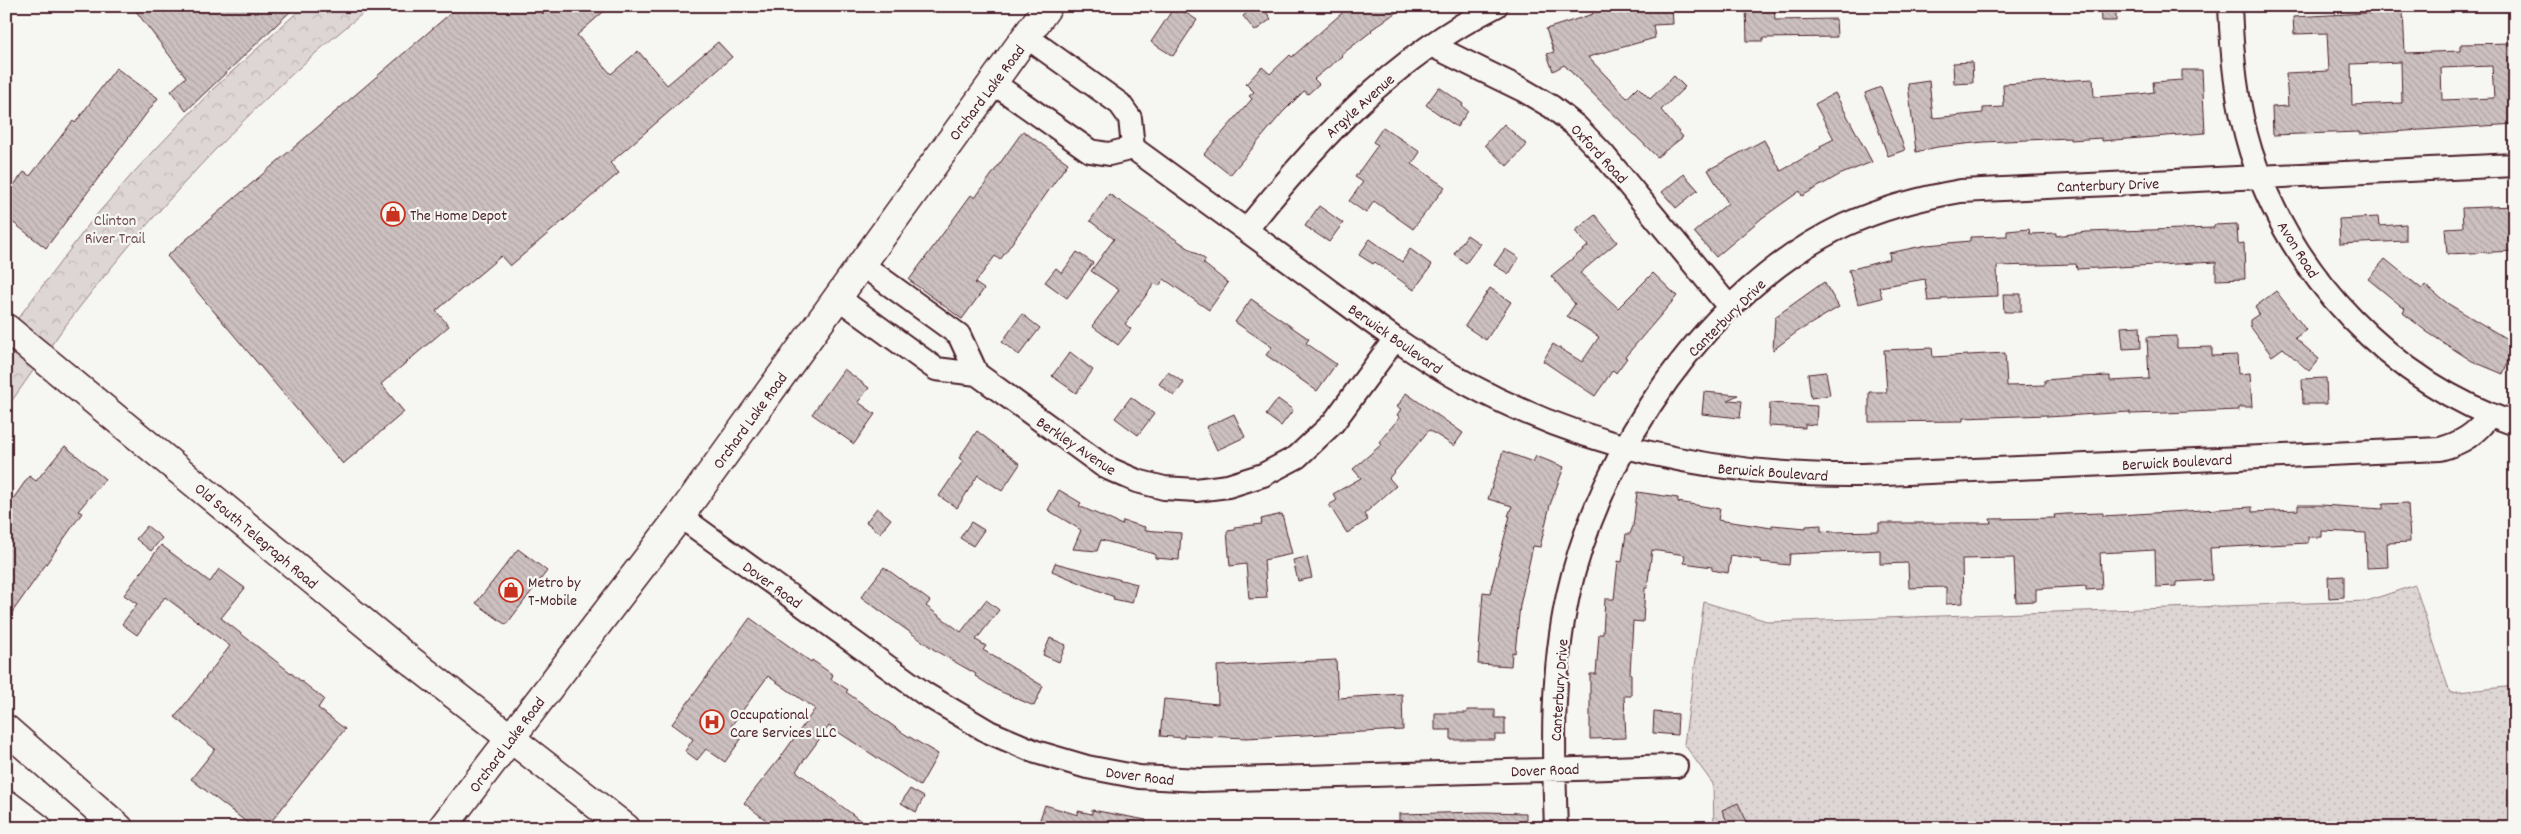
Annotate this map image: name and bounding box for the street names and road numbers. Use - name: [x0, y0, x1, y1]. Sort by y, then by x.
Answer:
- street label: Orchard Lake Road: [944, 41, 1032, 146]
- street label: Argyle Avenue: [1321, 69, 1400, 144]
- street label: Oxford Road: [1564, 119, 1632, 190]
- street label: Canterbury Drive: [2057, 173, 2160, 200]
- street label: Avon Road: [2270, 217, 2323, 283]
- street label: Canterbury Drive: [1683, 274, 1772, 363]
- street label: Berwick Boulevard: [1343, 299, 1446, 381]
- street label: Orchard Lake Road: [708, 368, 794, 475]
- street label: Berkley Avenue: [1031, 412, 1120, 482]
- street label: Berwick Boulevard: [2121, 449, 2233, 478]
- street label: Berwick Boulevard: [1717, 458, 1829, 489]
- street label: Old South Telegraph Road: [189, 478, 322, 596]
- street label: Dover Road: [737, 557, 806, 615]
- street label: Canterbury Drive: [1545, 638, 1576, 742]
- street label: Orchard Lake Road: [464, 693, 552, 798]
- street label: Dover Road: [1510, 759, 1580, 784]
- street label: Dover Road: [1104, 762, 1175, 793]

